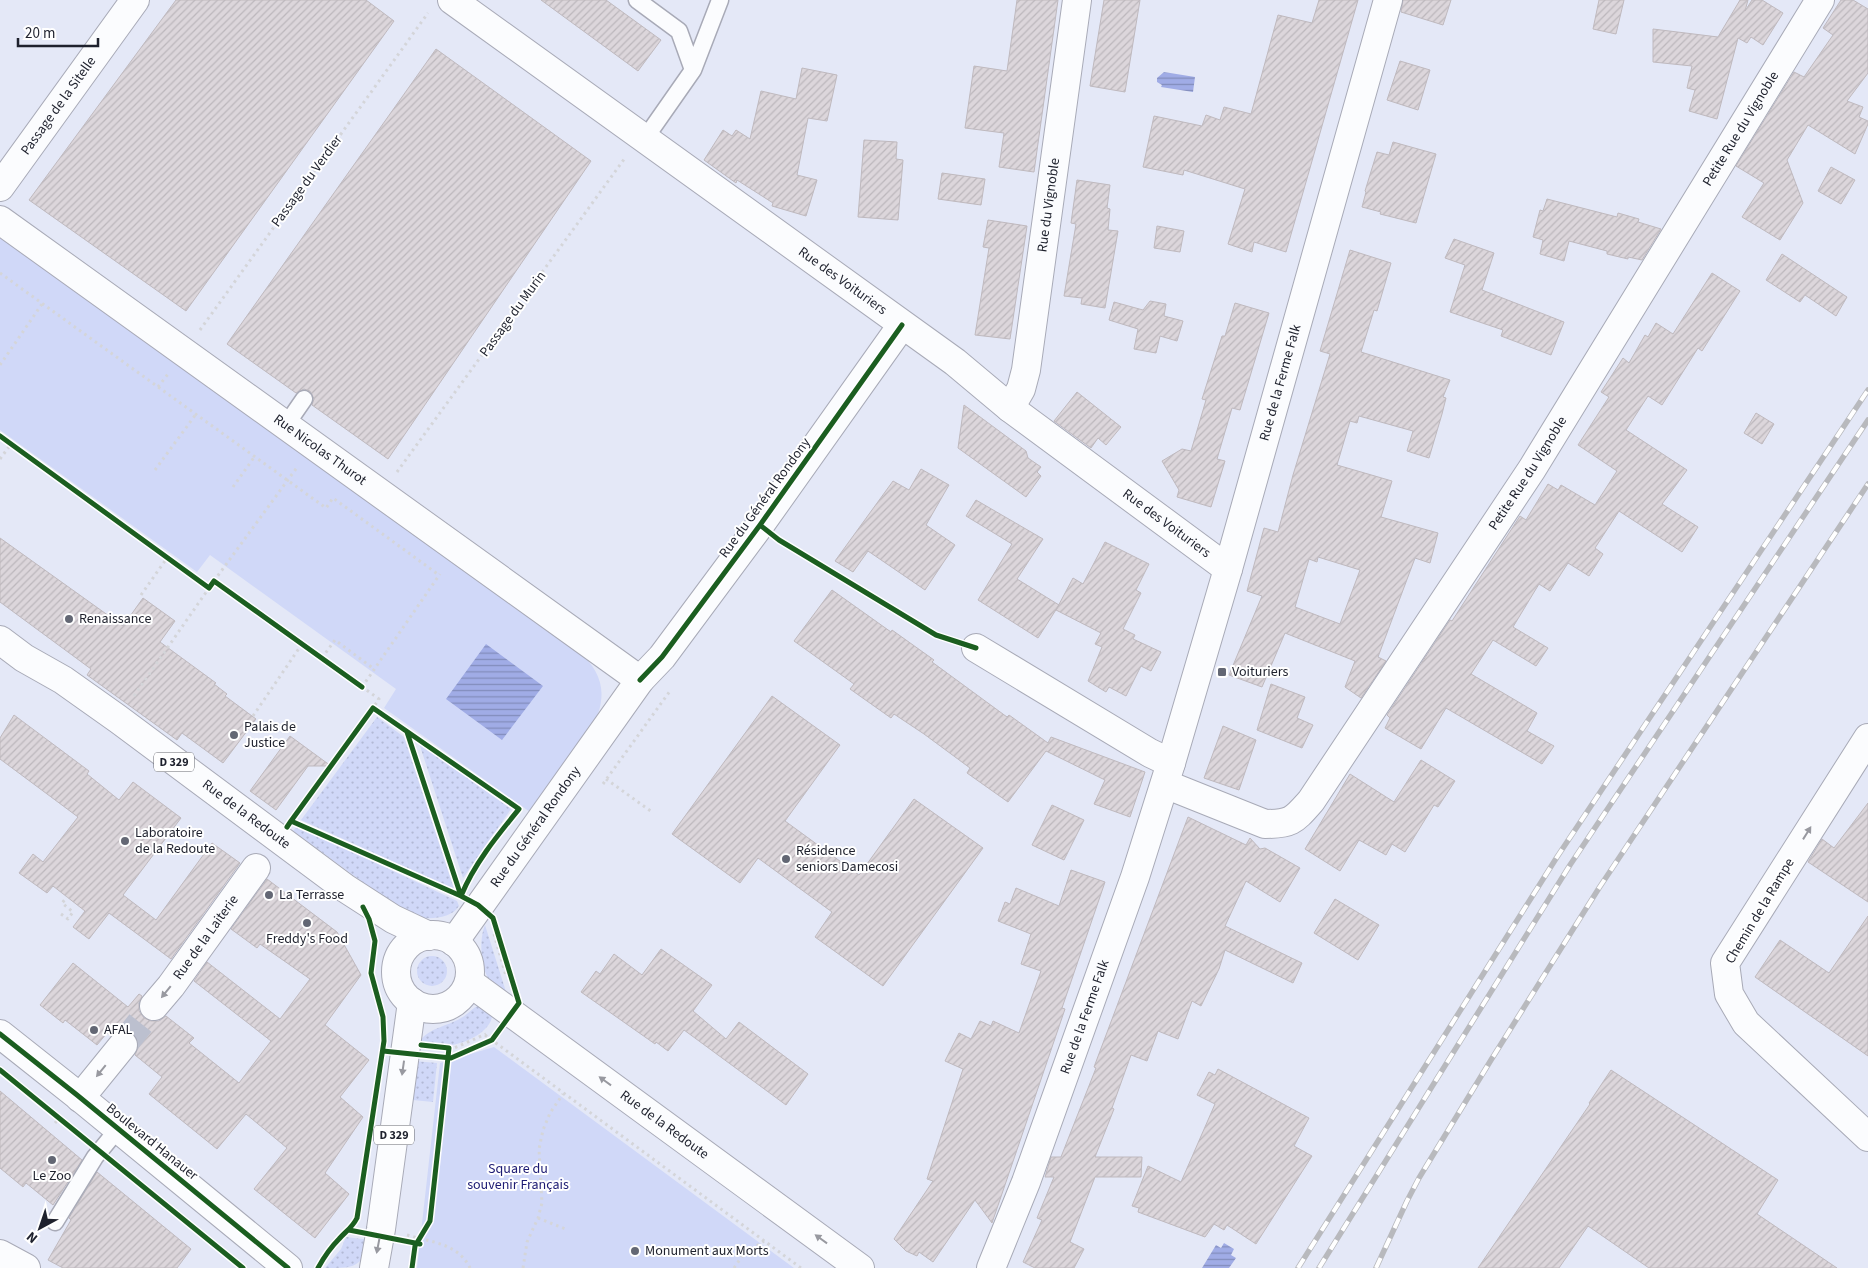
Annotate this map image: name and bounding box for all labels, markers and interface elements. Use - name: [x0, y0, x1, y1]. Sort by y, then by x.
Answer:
- scale bar: [18, 15, 98, 47]
- text: 20 m: [25, 23, 55, 44]
- street label: Passage de la Sitelle: [16, 52, 101, 159]
- street label: Petite Rue du Vignoble: [1698, 67, 1784, 190]
- street label: Passage du Verdier: [267, 131, 347, 231]
- street label: Rue du Vignoble: [1032, 157, 1065, 254]
- street label: Rue des Voituriers: [794, 242, 891, 320]
- street label: Passage du Murin: [475, 267, 551, 361]
- street label: Rue de la Ferme Falk: [1254, 322, 1306, 443]
- street label: Rue Nicolas Thurot: [269, 410, 371, 490]
- street label: Petite Rue du Vignoble: [1484, 413, 1572, 534]
- street label: Rue du Général Rondony: [715, 433, 816, 562]
- street label: Rue des Voituriers: [1118, 484, 1215, 563]
- place label: Renaissance: [79, 609, 151, 629]
- marker: Renaissance: [63, 613, 75, 625]
- place label: Voituriers: [1232, 662, 1288, 682]
- marker: Voituriers: [1216, 666, 1228, 678]
- place label: Palais de Justice: [244, 717, 296, 753]
- marker: Palais de Justice: [228, 729, 240, 741]
- road number: D 329: [154, 752, 194, 772]
- street label: Rue du Général Rondony: [486, 762, 586, 892]
- street label: Rue de la Redoute: [198, 775, 295, 854]
- place label: Laboratoire de la Redoute: [135, 823, 215, 859]
- one-way arrow: [1803, 827, 1812, 840]
- marker: Laboratoire de la Redoute: [119, 835, 131, 847]
- place label: Résidence seniors Damecosi: [796, 841, 898, 877]
- marker: Résidence seniors Damecosi: [780, 853, 792, 865]
- street label: Chemin de la Rampe: [1720, 854, 1800, 968]
- place label: La Terrasse: [279, 885, 344, 905]
- marker: La Terrasse: [263, 889, 275, 901]
- street label: Rue de la Laiterie: [168, 891, 243, 984]
- marker: Freddy's Food: [301, 917, 313, 929]
- place label: Freddy's Food: [266, 929, 348, 949]
- street label: Rue de la Ferme Falk: [1055, 957, 1115, 1077]
- one-way arrow: [160, 985, 171, 998]
- place label: AFAL: [104, 1020, 133, 1040]
- marker: AFAL: [88, 1024, 100, 1036]
- one-way arrow: [399, 1060, 407, 1076]
- one-way arrow: [96, 1065, 107, 1078]
- one-way arrow: [599, 1075, 612, 1086]
- street label: Rue de la Redoute: [616, 1086, 713, 1164]
- street label: Boulevard Hanauer: [102, 1099, 202, 1185]
- road number: D 329: [374, 1126, 414, 1144]
- marker: Le Zoo: [46, 1154, 58, 1166]
- park label: Square du souvenir Français: [467, 1159, 569, 1195]
- place label: Le Zoo: [33, 1166, 71, 1186]
- north arrow: [15, 1203, 65, 1253]
- text: N: [22, 1227, 42, 1248]
- one-way arrow: [814, 1234, 828, 1244]
- one-way arrow: [374, 1238, 382, 1254]
- place label: Monument aux Morts: [645, 1241, 769, 1261]
- marker: Monument aux Morts: [629, 1245, 641, 1257]

